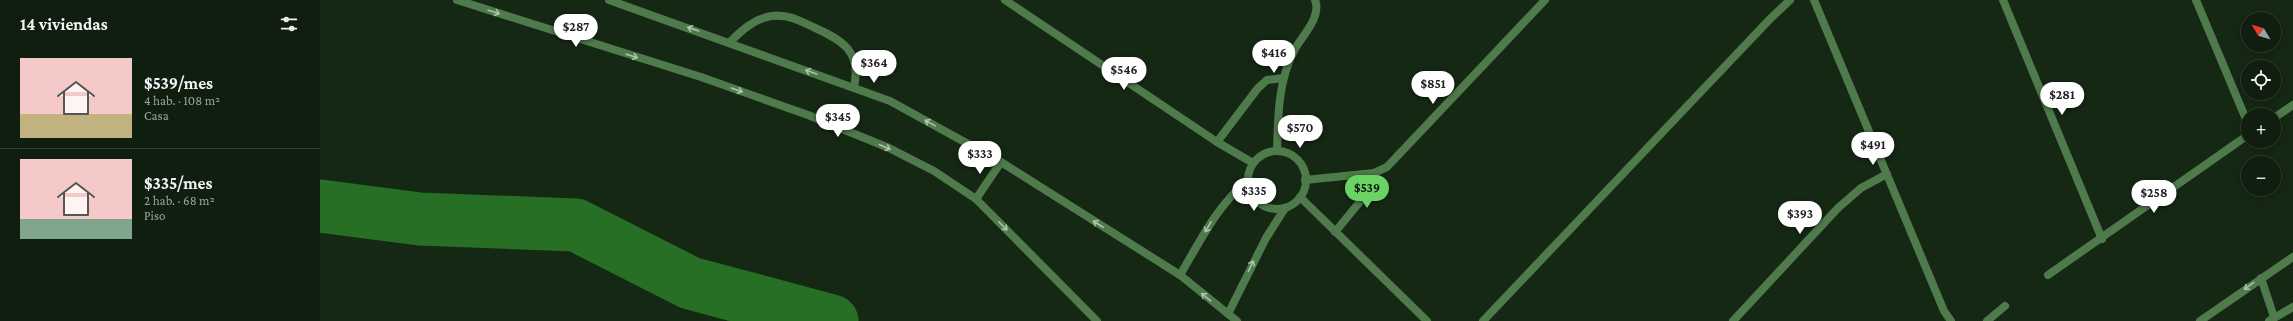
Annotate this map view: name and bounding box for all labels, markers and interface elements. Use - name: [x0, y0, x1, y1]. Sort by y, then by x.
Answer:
- one-way arrow: [488, 9, 501, 16]
- north arrow: [2241, 12, 2281, 52]
- map controls: [2241, 12, 2281, 196]
- icon: filters: [278, 13, 300, 35]
- pin: $287: [552, 14, 600, 48]
- text: 14 viviendas: [20, 15, 108, 34]
- text: $287: [563, 19, 589, 34]
- one-way arrow: [687, 25, 700, 32]
- pin: $416: [1250, 40, 1298, 74]
- text: $416: [1261, 45, 1287, 60]
- pin: $364: [850, 50, 898, 84]
- one-way arrow: [625, 52, 637, 60]
- text: $364: [861, 55, 887, 70]
- pin: $546: [1100, 57, 1148, 91]
- button: locate: [2241, 60, 2281, 100]
- text: $546: [1111, 62, 1137, 77]
- one-way arrow: [806, 67, 818, 75]
- pin: $851: [1409, 71, 1457, 105]
- icon: home: [52, 74, 100, 122]
- text: $539/mes: [144, 74, 213, 93]
- text: $851: [1420, 76, 1446, 91]
- pin: $281: [2038, 82, 2086, 116]
- one-way arrow: [731, 87, 743, 95]
- text: $281: [2049, 87, 2075, 102]
- text: 4 hab. · 108 m²: [144, 93, 220, 108]
- pin: $345: [814, 104, 862, 138]
- text: Casa: [144, 108, 169, 123]
- button: +: [2241, 108, 2281, 148]
- text: $345: [825, 109, 851, 124]
- pin: $570: [1276, 115, 1324, 149]
- one-way arrow: [924, 119, 936, 126]
- text: $570: [1287, 120, 1313, 135]
- pin: $491: [1849, 132, 1897, 166]
- text: $491: [1860, 137, 1886, 152]
- pin: $333: [956, 141, 1004, 175]
- one-way arrow: [878, 144, 890, 151]
- text: $333: [967, 146, 993, 161]
- button: −: [2241, 156, 2281, 196]
- text: $335/mes: [144, 174, 212, 193]
- icon: home: [52, 175, 100, 223]
- pin: $539: [1343, 175, 1391, 209]
- pin: $335: [1230, 178, 1278, 212]
- text: $539: [1354, 180, 1380, 195]
- pin: $258: [2130, 180, 2178, 214]
- text: $335: [1241, 183, 1267, 198]
- text: $258: [2140, 185, 2168, 200]
- text: 2 hab. · 68 m²: [144, 193, 215, 208]
- pin: $393: [1776, 201, 1824, 235]
- text: $393: [1787, 206, 1813, 221]
- text: Piso: [144, 208, 165, 223]
- one-way arrow: [1092, 220, 1104, 228]
- one-way arrow: [998, 221, 1008, 231]
- one-way arrow: [1204, 221, 1212, 233]
- one-way arrow: [1248, 261, 1255, 273]
- one-way arrow: [2243, 282, 2254, 290]
- one-way arrow: [1201, 292, 1212, 301]

